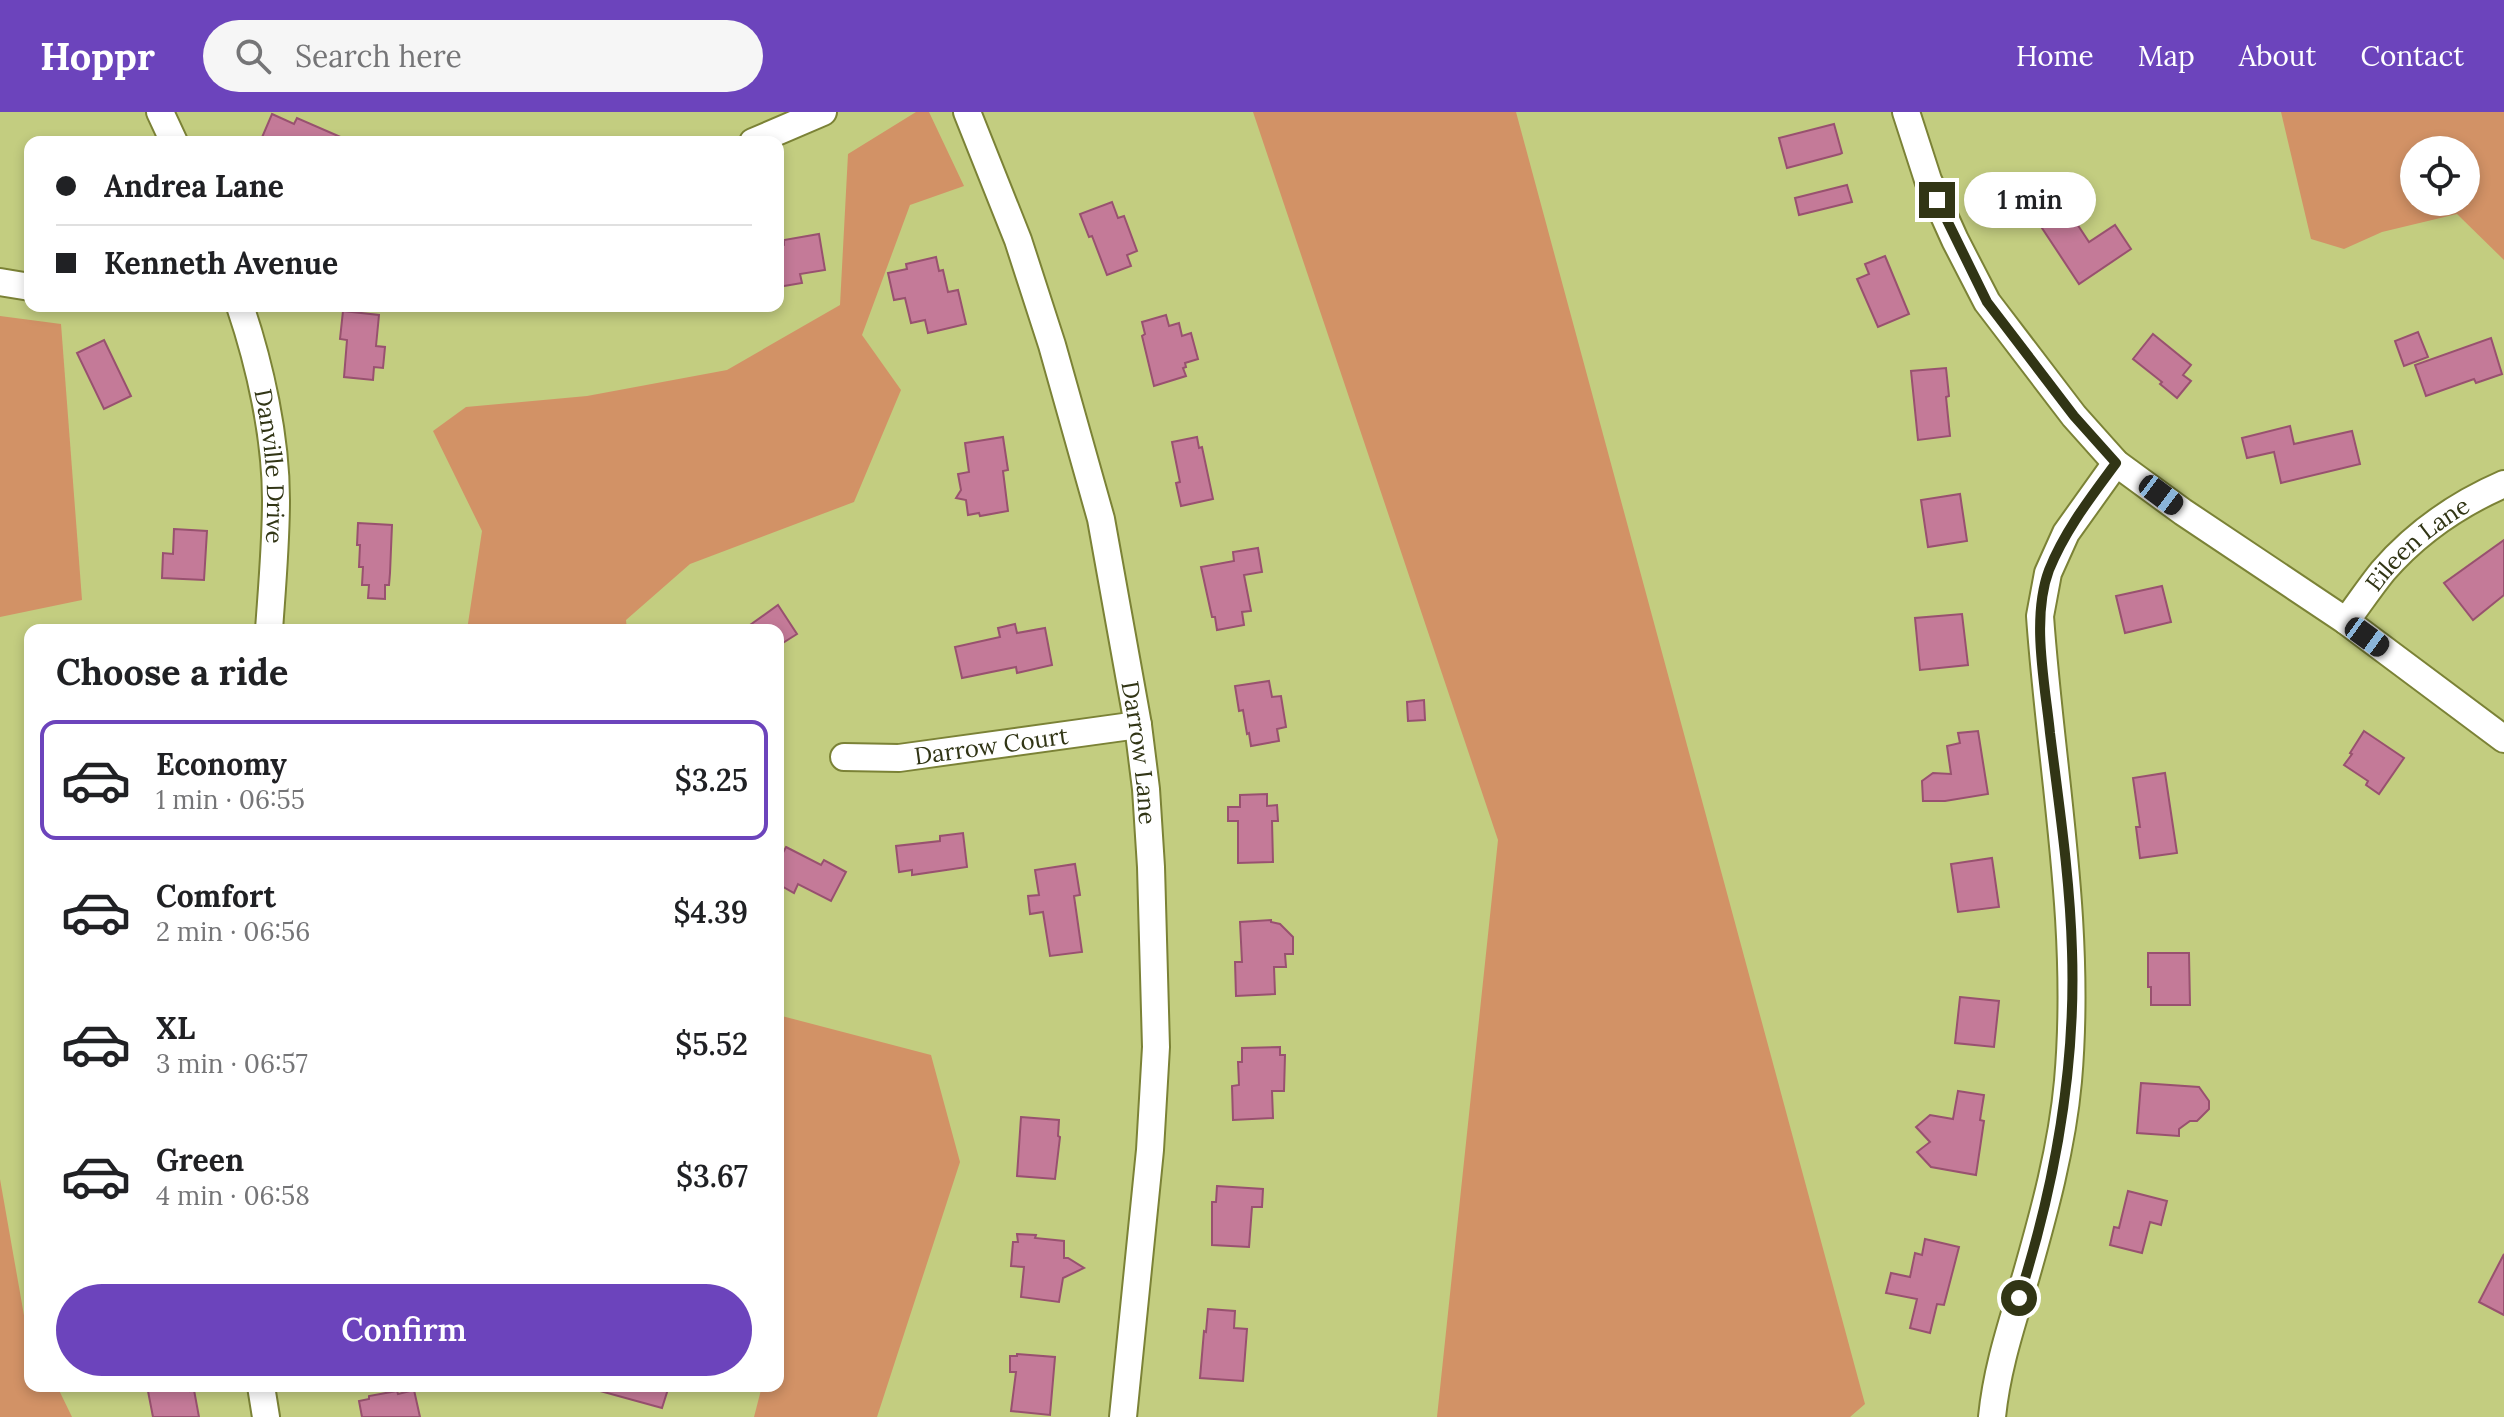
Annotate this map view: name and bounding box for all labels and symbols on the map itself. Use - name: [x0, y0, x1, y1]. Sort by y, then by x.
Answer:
- callout: 1 min: [1965, 172, 2097, 228]
- route end: [1919, 182, 1955, 218]
- street label: Danville Drive: [248, 386, 292, 544]
- car: [2135, 471, 2187, 519]
- street label: Eileen Lane: [2358, 489, 2475, 597]
- car: [2341, 613, 2393, 661]
- street label: Darrow Lane: [1115, 678, 1164, 825]
- street label: Darrow Court: [912, 719, 1071, 771]
- route start: [2001, 1280, 2037, 1316]

